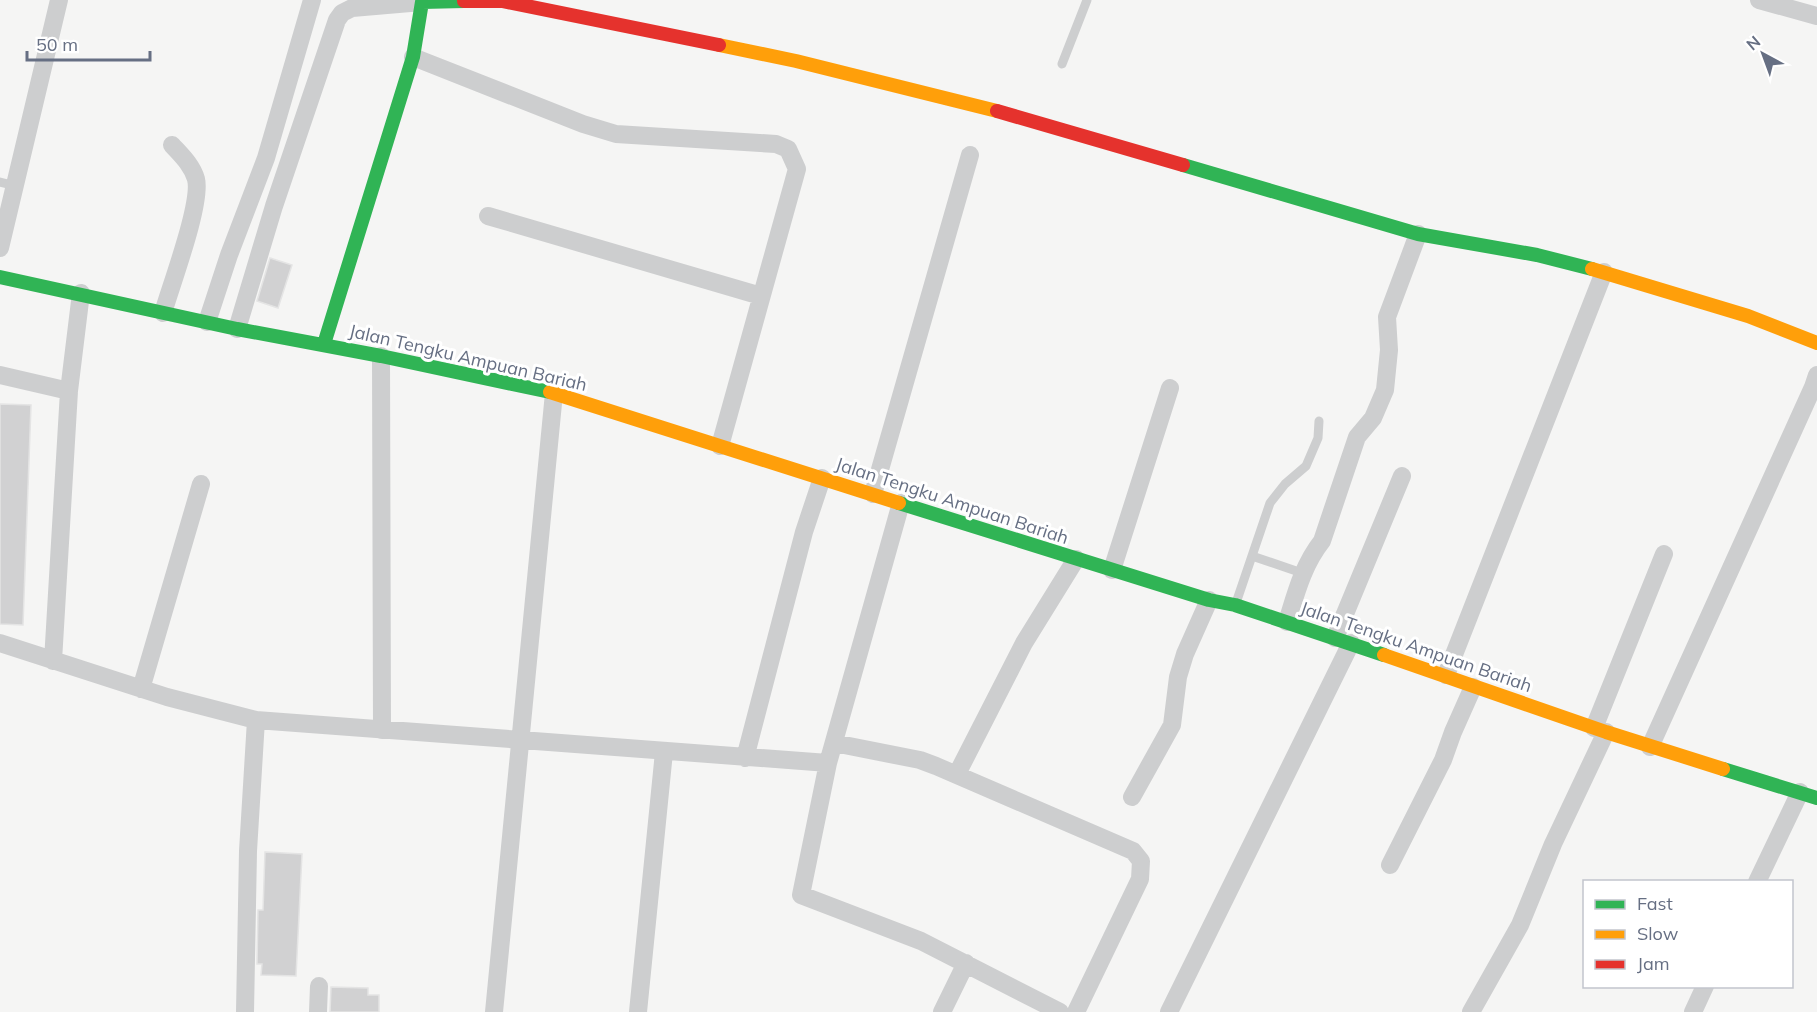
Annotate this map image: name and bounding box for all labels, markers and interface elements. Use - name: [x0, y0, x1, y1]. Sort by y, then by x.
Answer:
- scale bar: [27, 24, 150, 62]
- north arrow: [1733, 24, 1793, 84]
- text: N: [1742, 31, 1764, 54]
- text: 50 m: [36, 33, 78, 56]
- street label: Jalan Tengku Ampuan Bariah: [347, 319, 589, 396]
- street label: Jalan Tengku Ampuan Bariah: [833, 452, 1072, 549]
- street label: Jalan Tengku Ampuan Bariah: [1297, 596, 1535, 697]
- legend: [1583, 880, 1793, 988]
- text: Fast: [1637, 892, 1673, 915]
- text: Slow: [1637, 922, 1679, 945]
- text: Jam: [1637, 952, 1670, 975]

